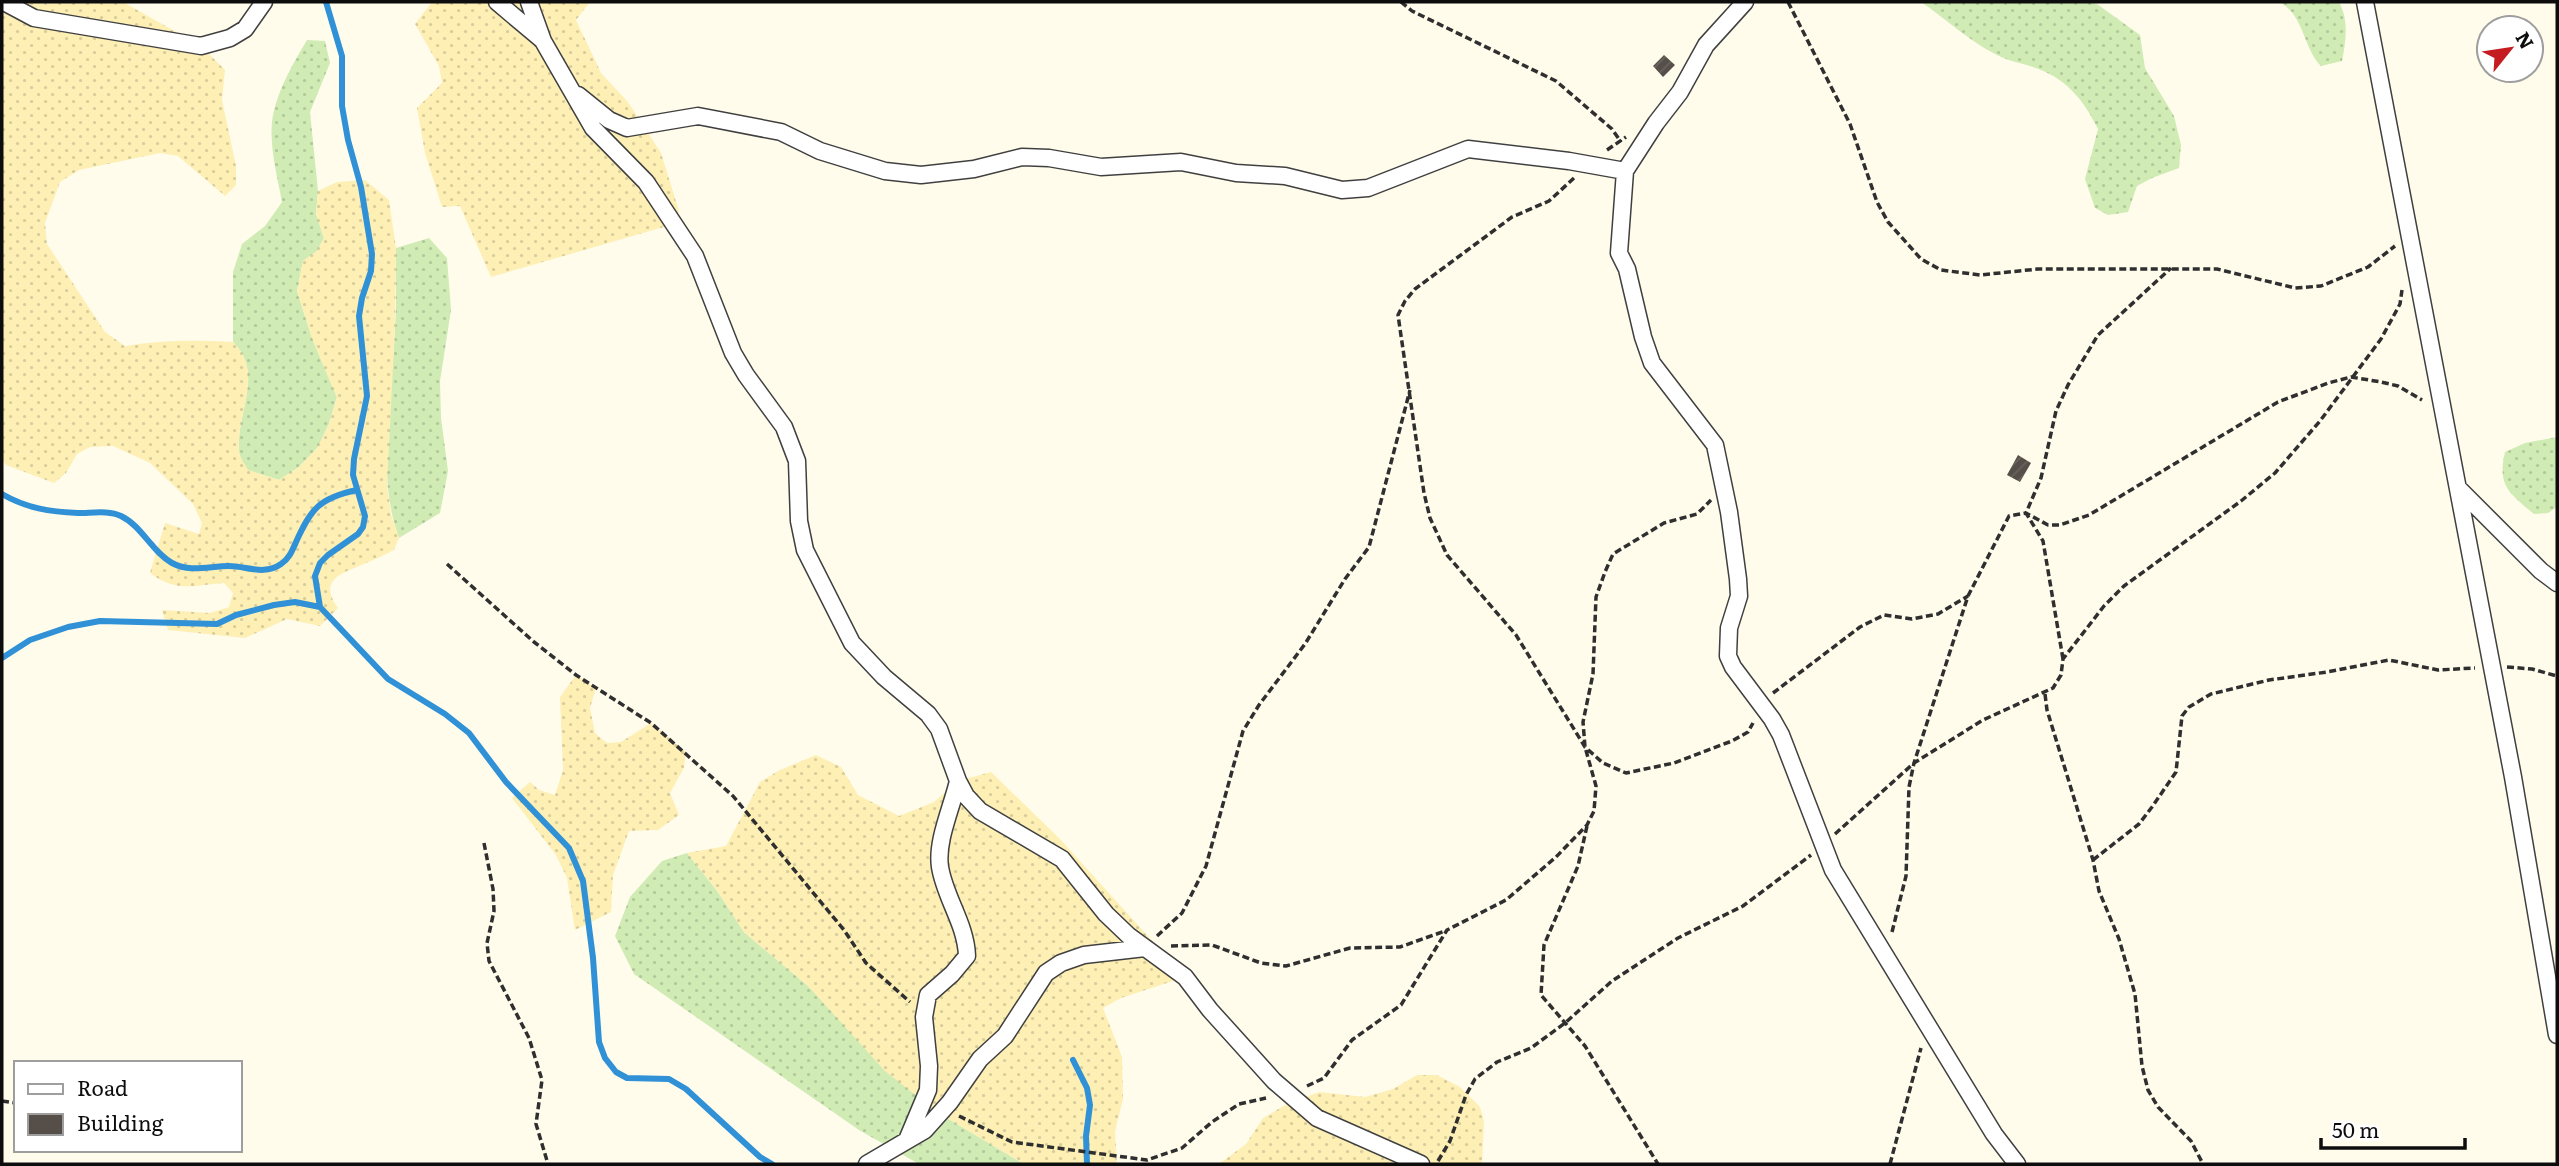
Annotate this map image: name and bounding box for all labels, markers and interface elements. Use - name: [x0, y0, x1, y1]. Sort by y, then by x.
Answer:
- north arrow: [2475, 14, 2545, 84]
- text: N: [2509, 26, 2542, 54]
- legend: [14, 1061, 242, 1152]
- text: Road: [77, 1071, 128, 1102]
- text: Building: [77, 1106, 164, 1137]
- scale bar: [2321, 1106, 2464, 1150]
- text: 50 m: [2332, 1113, 2379, 1144]

